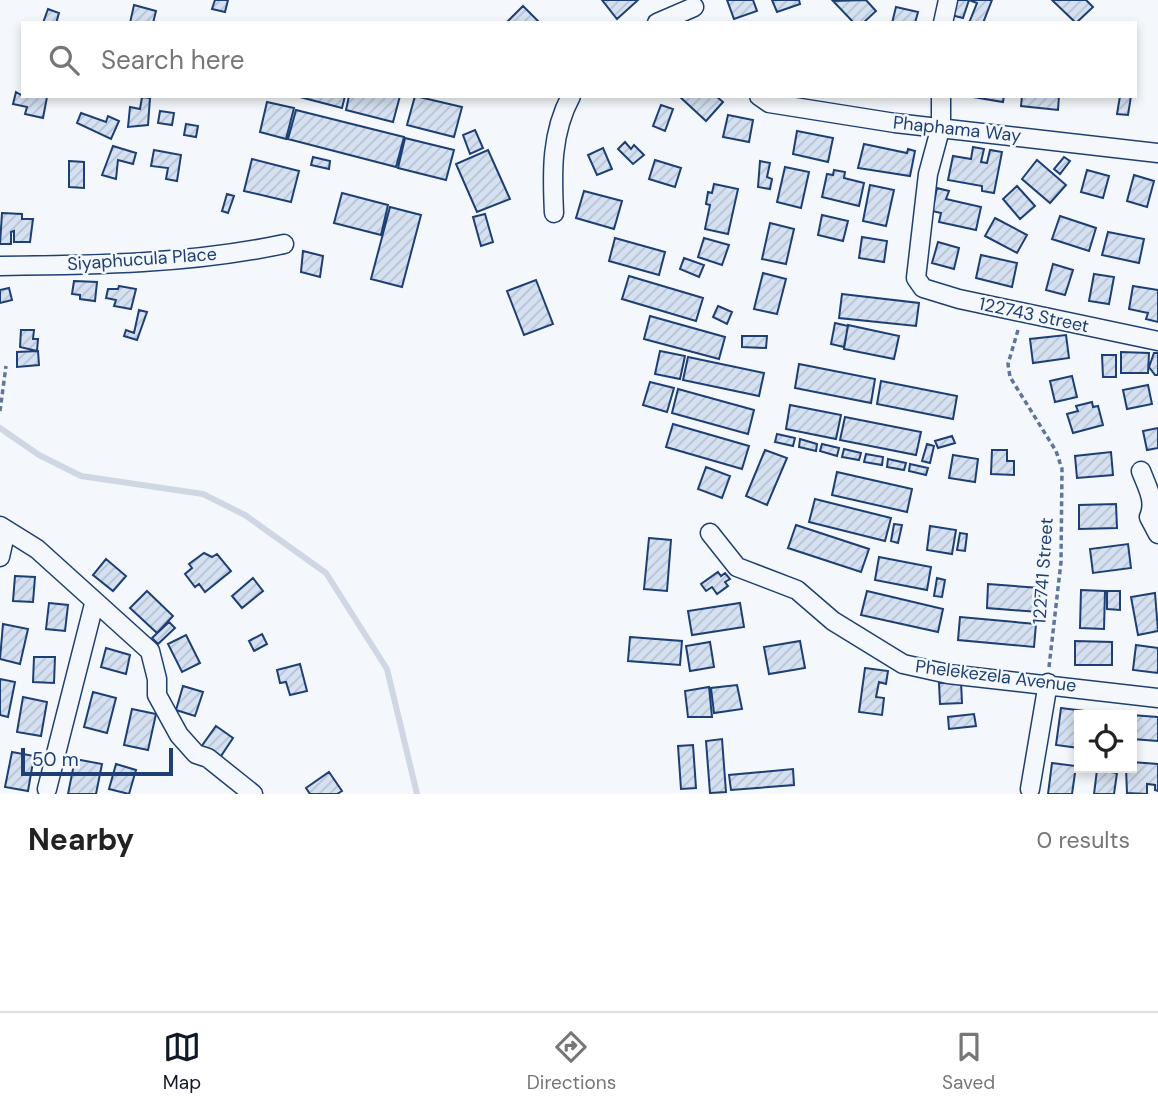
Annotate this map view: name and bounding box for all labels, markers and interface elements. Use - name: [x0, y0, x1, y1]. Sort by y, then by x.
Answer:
- search box: [21, 21, 1137, 98]
- icon: search: [45, 41, 83, 79]
- text: Search here: [101, 43, 244, 77]
- street label: Phaphama Way: [892, 110, 1022, 148]
- street label: Siyaphucula Place: [66, 242, 218, 276]
- street label: 122743 Street: [977, 292, 1091, 338]
- street label: 122741 Street: [1027, 517, 1059, 625]
- street label: Phelekezela Avenue: [914, 654, 1078, 698]
- map controls: [1074, 710, 1137, 773]
- button: locate: [1074, 710, 1137, 773]
- scale bar: [21, 745, 173, 777]
- text: 50 m: [32, 747, 79, 772]
- text: Nearby: [28, 820, 134, 859]
- text: 0 results: [1037, 825, 1130, 855]
- tab: Map: [163, 1028, 201, 1095]
- tab: Directions: [527, 1028, 616, 1095]
- tab: Saved: [942, 1028, 995, 1095]

